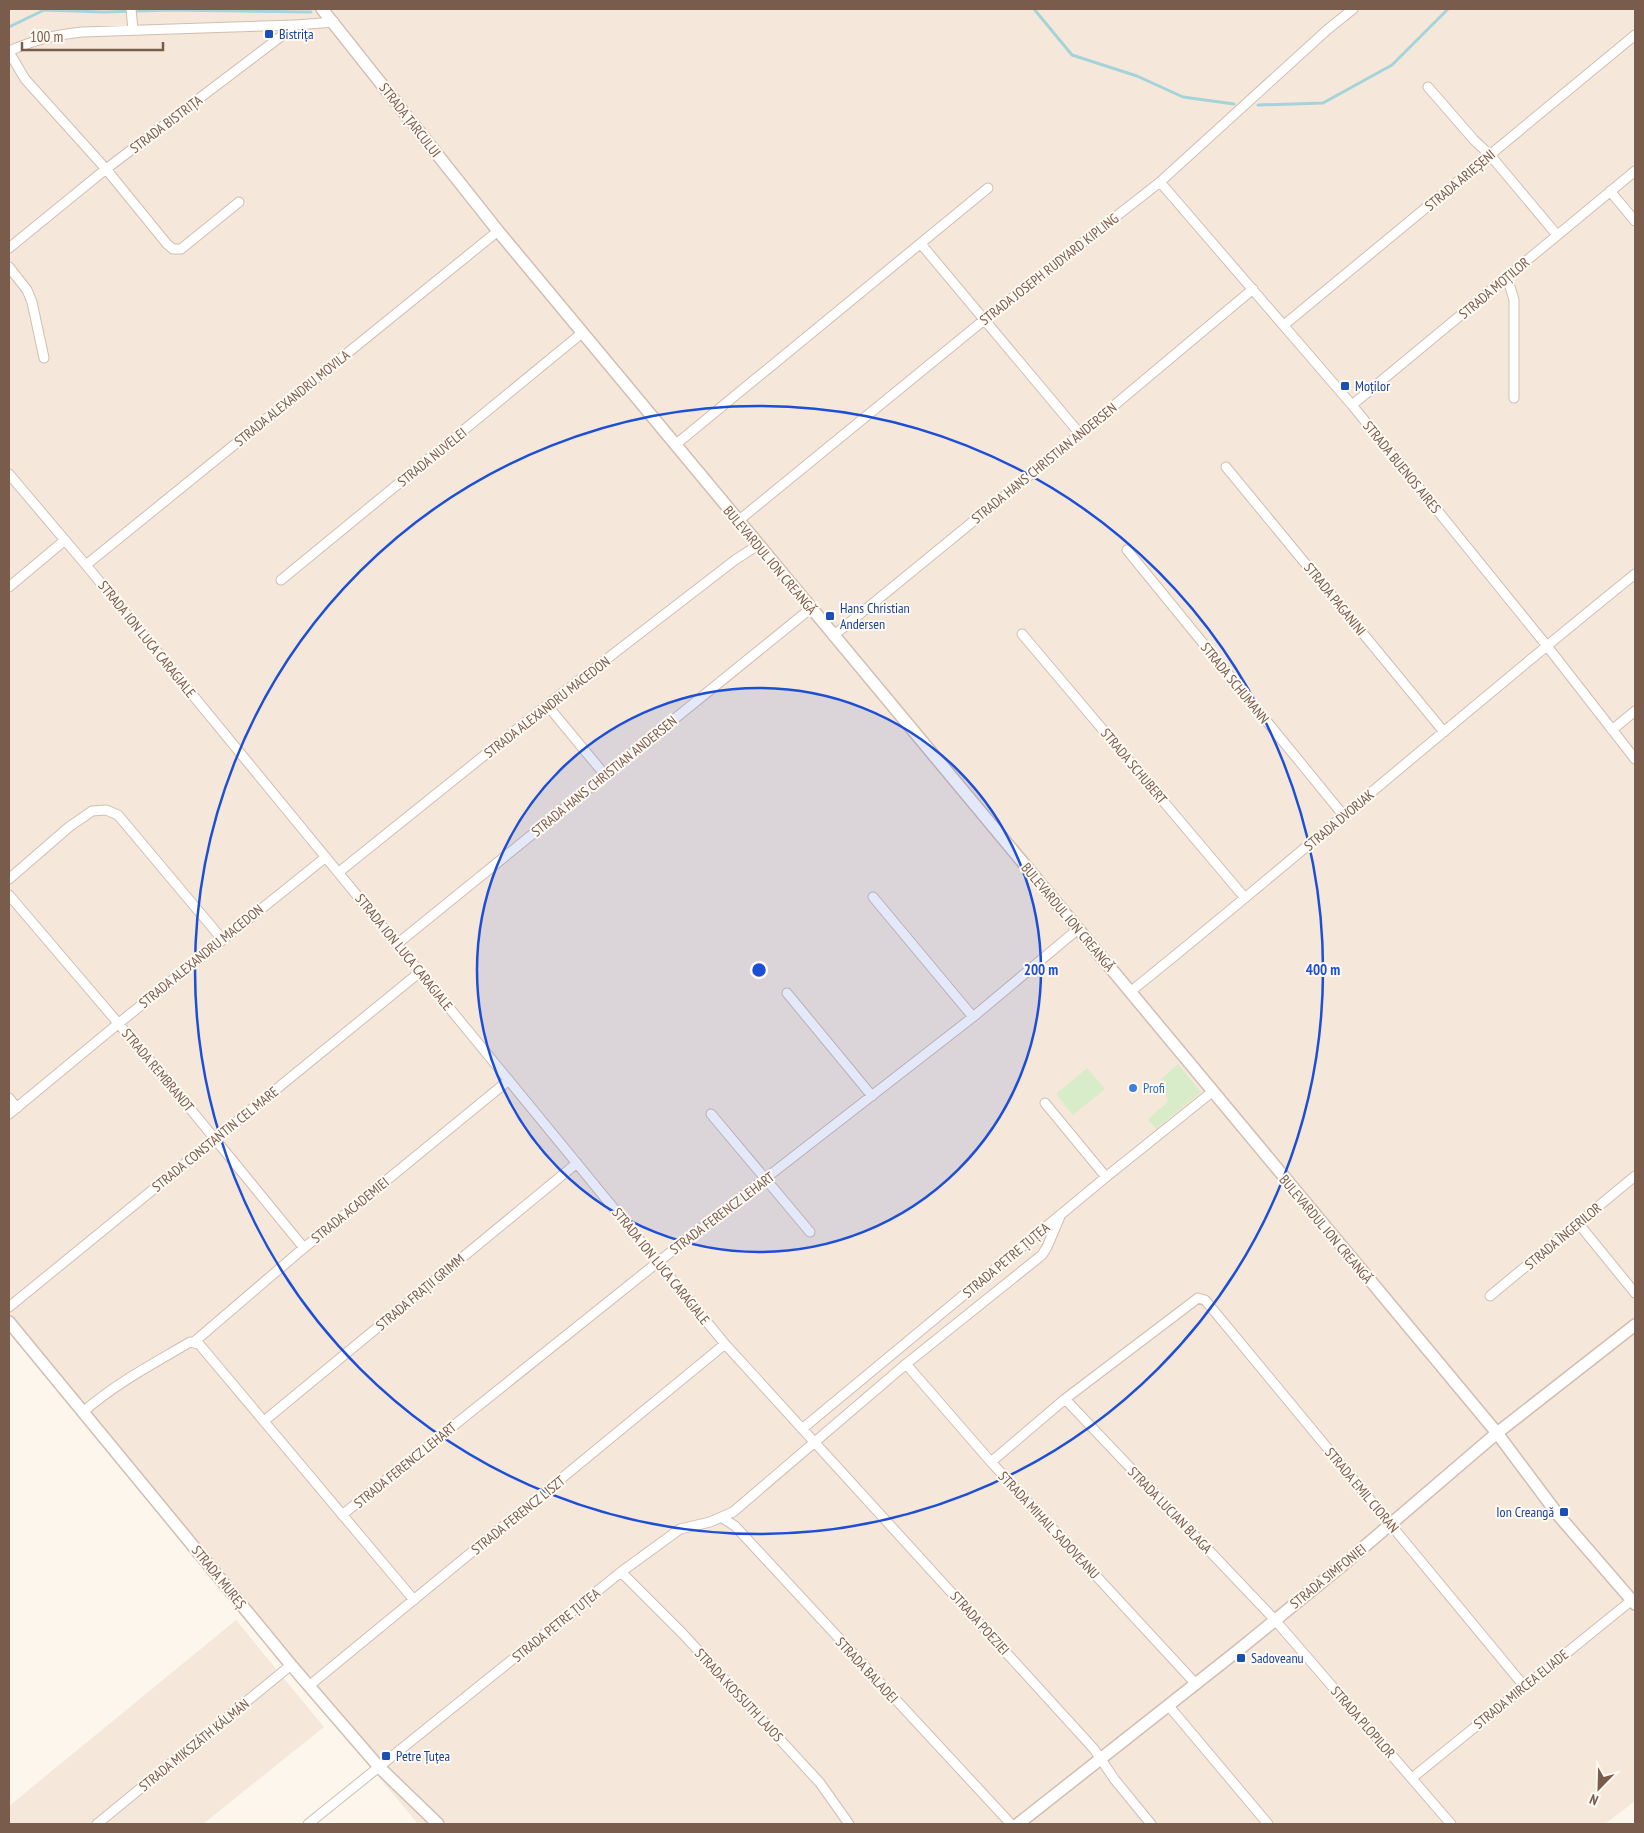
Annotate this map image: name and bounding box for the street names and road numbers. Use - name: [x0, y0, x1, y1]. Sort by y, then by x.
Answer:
- street label: STRADA ȚARCULUI: [375, 79, 445, 161]
- street label: STRADA BISTRIȚA: [126, 91, 206, 157]
- street label: STRADA ARIEȘENI: [1421, 145, 1499, 215]
- street label: STRADA JOSEPH RUDYARD KIPLING: [976, 209, 1122, 329]
- street label: STRADA MOȚILOR: [1455, 253, 1533, 323]
- street label: STRADA ALEXANDRU MOVILA: [231, 346, 354, 450]
- street label: STRADA HANS CHRISTIAN ANDERSEN: [968, 399, 1120, 527]
- street label: STRADA BUENOS AIRES: [1359, 417, 1445, 517]
- street label: STRADA NUVELEI: [394, 424, 470, 490]
- street label: BULEVARDUL ION CREANGĂ: [719, 502, 821, 618]
- street label: STRADA PAGANINI: [1300, 559, 1370, 639]
- street label: STRADA ION LUCA CARAGIALE: [94, 577, 200, 701]
- street label: STRADA SCHUMANN: [1197, 639, 1273, 727]
- street label: STRADA ALEXANDRU MACEDON: [480, 652, 614, 762]
- street label: STRADA HANS CHRISTIAN ANDERSEN: [528, 712, 680, 840]
- street label: STRADA SCHUBERT: [1097, 724, 1171, 808]
- street label: STRADA DVORJAK: [1300, 785, 1378, 855]
- street label: BULEVARDUL ION CREANGĂ: [1017, 859, 1119, 975]
- street label: STRADA ION LUCA CARAGIALE: [351, 890, 457, 1014]
- street label: STRADA ALEXANDRU MACEDON: [135, 900, 267, 1012]
- street label: STRADA REMBRANDT: [118, 1025, 199, 1116]
- street label: STRADA CONSTANTIN CEL MARE: [148, 1082, 282, 1196]
- street label: STRADA FERENCZ LEHART: [666, 1167, 779, 1258]
- street label: BULEVARDUL ION CREANGĂ: [1275, 1171, 1377, 1287]
- street label: STRADA ACADEMIEI: [307, 1173, 393, 1247]
- street label: STRADA ÎNGERILOR: [1521, 1199, 1605, 1273]
- street label: STRADA ION LUCA CARAGIALE: [608, 1204, 714, 1328]
- street label: STRADA PETRE ȚUȚEA: [959, 1218, 1053, 1302]
- street label: STRADA FRAȚII GRIMM: [372, 1250, 468, 1334]
- street label: STRADA FERENCZ LEHART: [350, 1418, 460, 1512]
- street label: STRADA EMIL CIORAN: [1321, 1444, 1403, 1536]
- street label: STRADA LUCIAN BLAGA: [1124, 1463, 1216, 1557]
- street label: STRADA MIHAIL SADOVEANU: [994, 1467, 1104, 1583]
- street label: STRADA FERENCZ LISZT: [467, 1471, 569, 1558]
- street label: STRADA SIMFONIEI: [1286, 1540, 1370, 1612]
- street label: STRADA MUREȘ: [188, 1542, 250, 1612]
- street label: STRADA PETRE ȚUȚEA: [508, 1584, 604, 1666]
- street label: STRADA POEZIEI: [947, 1587, 1013, 1659]
- street label: STRADA BALADEI: [832, 1633, 902, 1707]
- street label: STRADA KOSSUTH LAJOS: [691, 1644, 787, 1746]
- street label: STRADA MIRCEA ELIADE: [1470, 1645, 1572, 1733]
- street label: STRADA PLOPILOR: [1327, 1682, 1399, 1762]
- street label: STRADA MIKSZÁTH KÁLMÁN: [135, 1695, 253, 1795]

